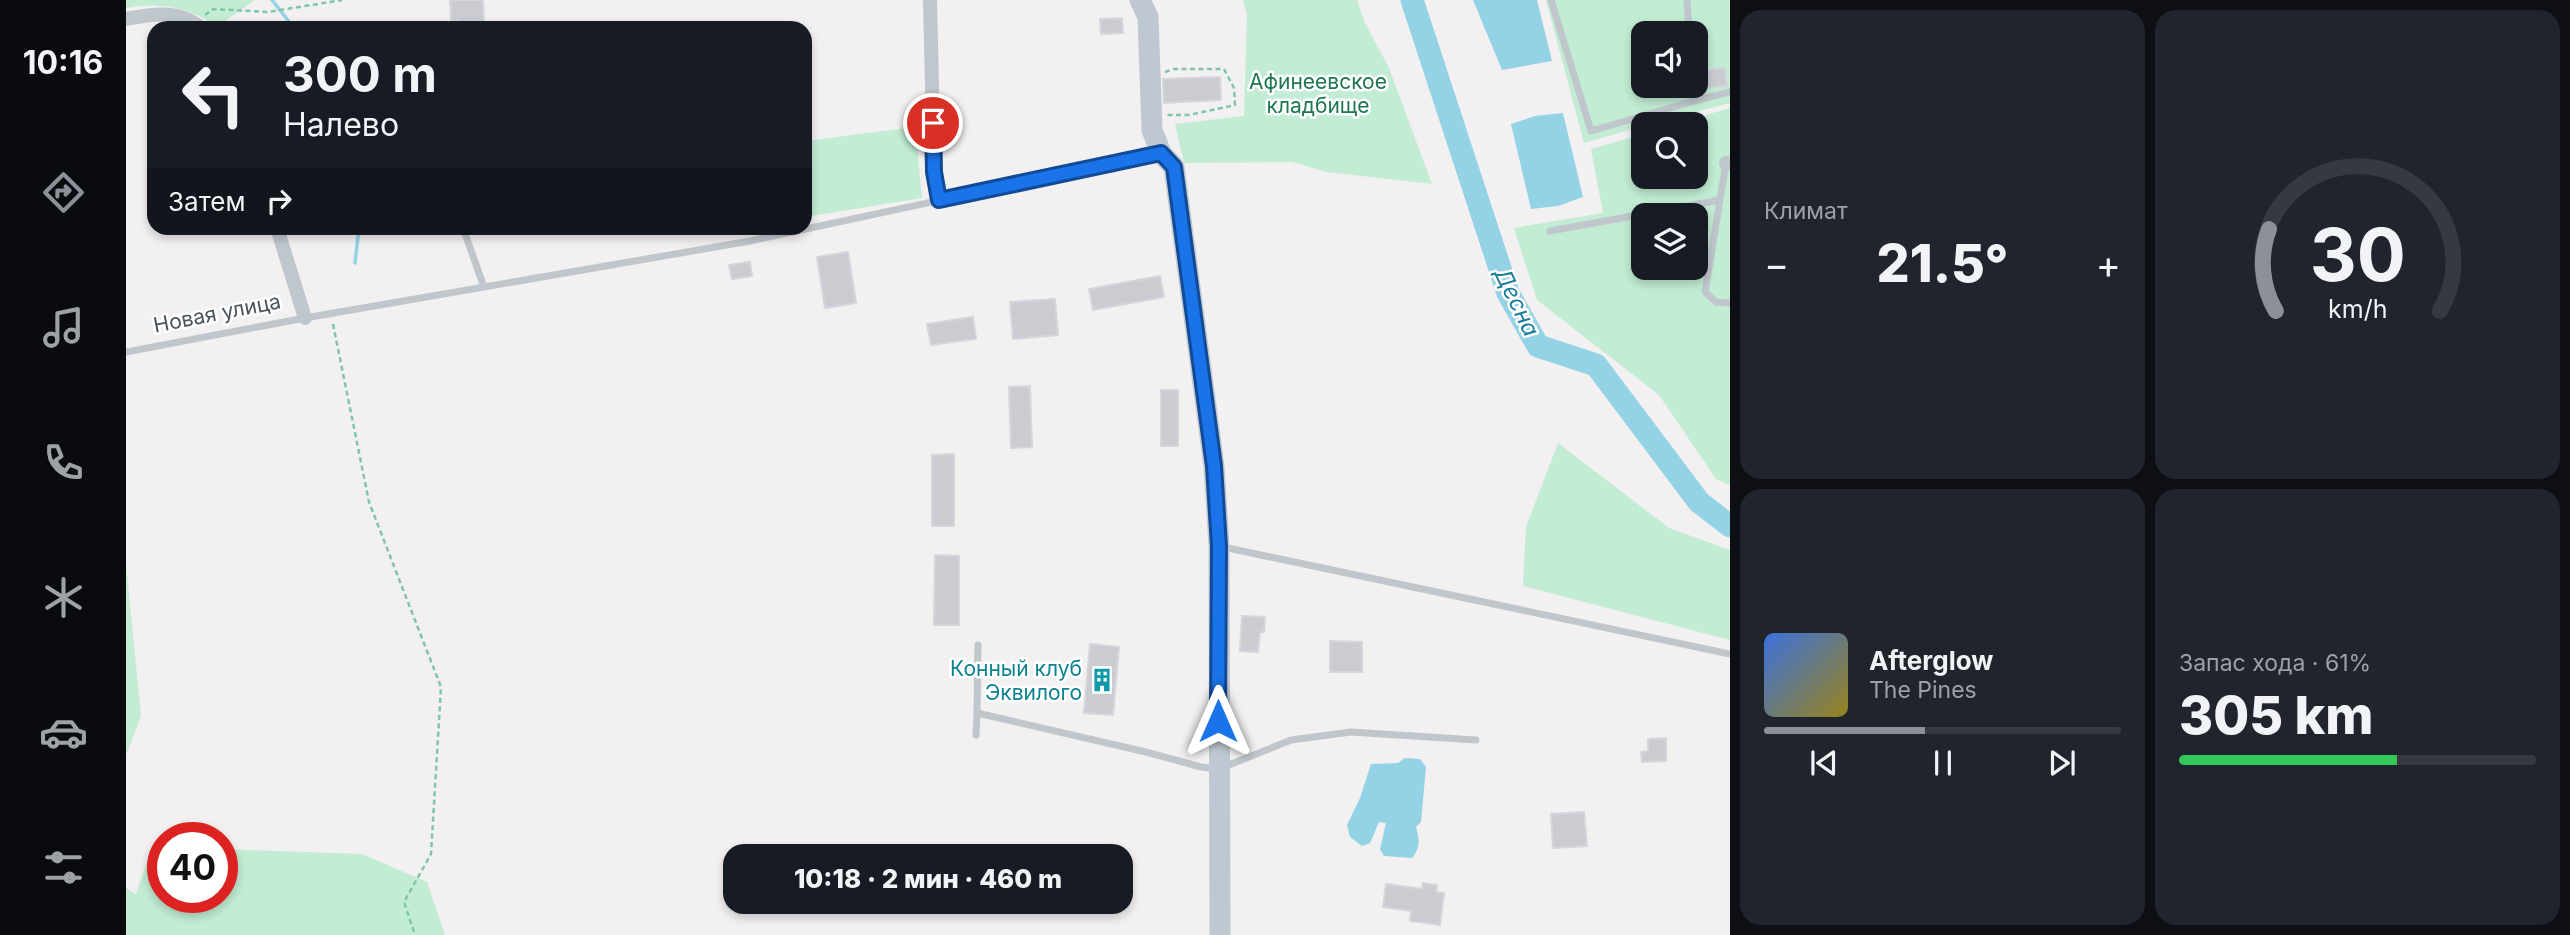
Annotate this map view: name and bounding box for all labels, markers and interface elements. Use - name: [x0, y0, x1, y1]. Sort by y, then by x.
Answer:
- map controls: [1631, 21, 1708, 280]
- button: sound: [1631, 21, 1708, 98]
- text: 10:16: [23, 43, 103, 82]
- text: 300 m: [283, 45, 437, 104]
- icon: left: [168, 49, 259, 140]
- park label: Афинеевское кладбище: [1249, 69, 1387, 118]
- pin: [903, 93, 963, 153]
- icon: arrive: [914, 104, 952, 142]
- text: Налево: [283, 105, 399, 144]
- button: search: [1631, 112, 1708, 189]
- icon: directions: [39, 168, 88, 217]
- icon: right: [260, 182, 298, 220]
- text: Затем: [168, 186, 246, 217]
- text: Климат: [1764, 197, 1848, 225]
- button: layers: [1631, 203, 1708, 280]
- text: 30: [2309, 210, 2406, 299]
- text: 21.5°: [1877, 232, 2008, 295]
- text: −: [1764, 241, 1789, 287]
- text: +: [2096, 241, 2121, 287]
- water label: Десна: [1488, 262, 1546, 341]
- street label: Новая улица: [151, 288, 283, 338]
- text: km/h: [2328, 293, 2387, 323]
- icon: music: [39, 303, 88, 352]
- icon: phone: [39, 438, 88, 487]
- icon: climate: [39, 573, 88, 622]
- text: Afterglow: [1869, 645, 1993, 676]
- text: Запас хода · 61%: [2179, 649, 2371, 677]
- place label: Конный клуб Эквилого: [950, 656, 1082, 705]
- building icon: Конный клуб Эквилого: [1088, 666, 1116, 694]
- text: The Pines: [1869, 676, 1977, 704]
- position arrow: [1181, 684, 1255, 758]
- text: 305 km: [2179, 684, 2373, 747]
- icon: car: [39, 708, 88, 757]
- icon: previous: [1805, 744, 1843, 782]
- icon: pause: [1924, 744, 1962, 782]
- icon: next: [2043, 744, 2081, 782]
- speed limit sign: 40: [147, 822, 238, 913]
- icon: filters: [39, 843, 88, 892]
- text: 10:18 · 2 мин · 460 m: [794, 863, 1062, 894]

